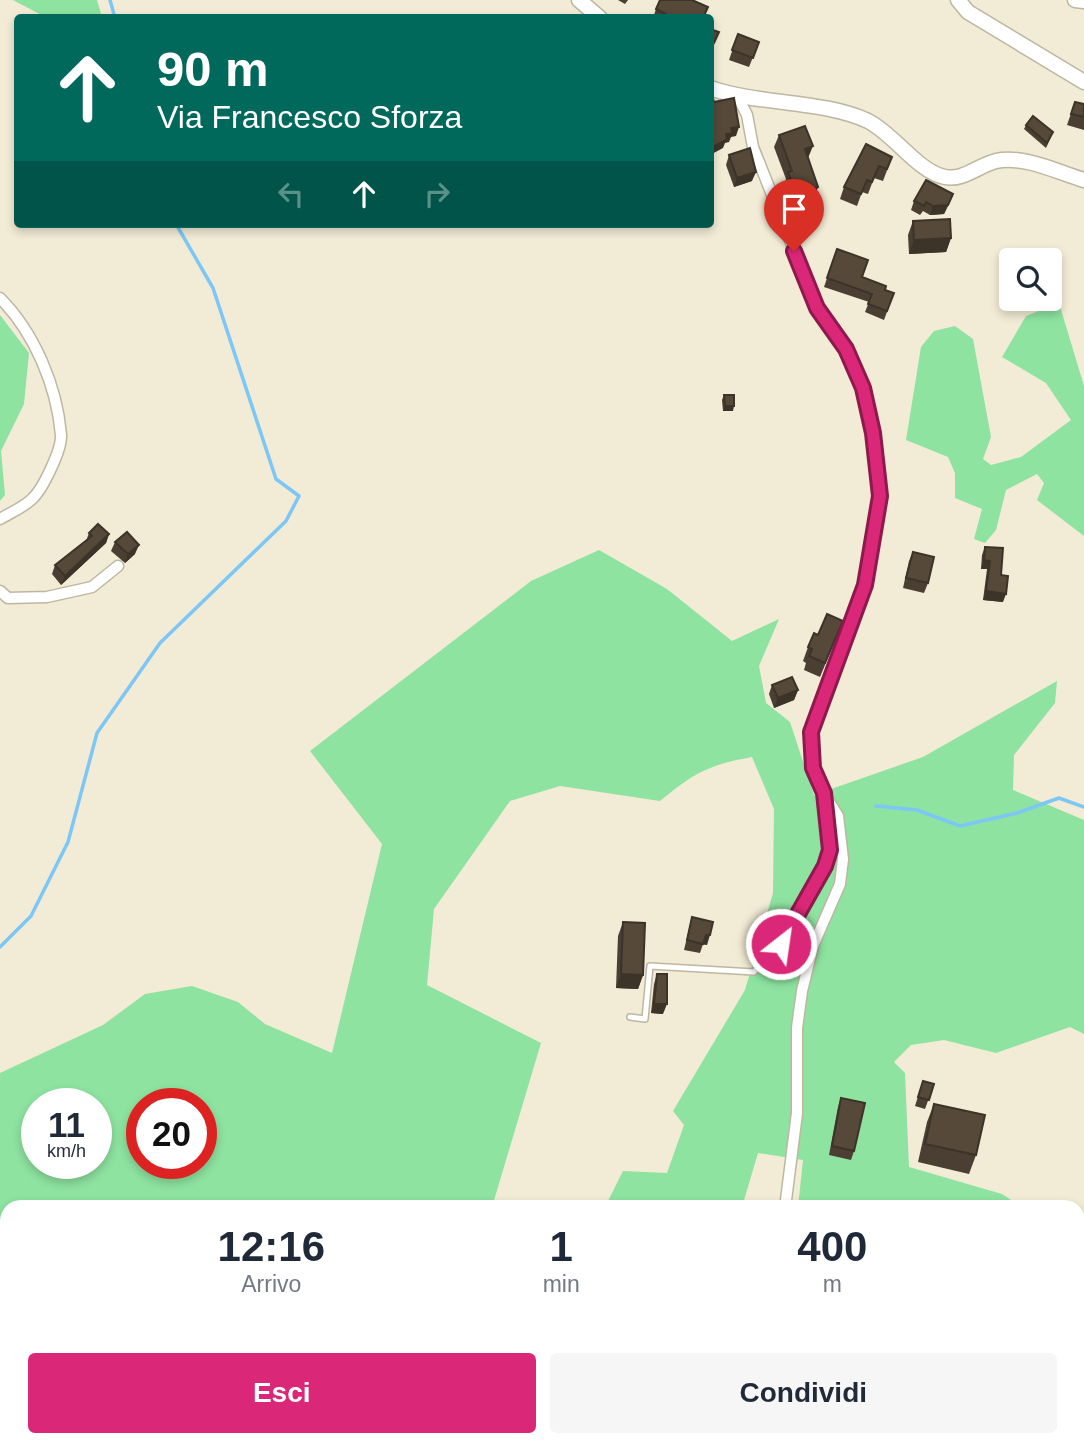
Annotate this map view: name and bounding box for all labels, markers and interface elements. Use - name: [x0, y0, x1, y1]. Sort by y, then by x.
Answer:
- icon: ahead: [42, 42, 133, 133]
- text: 90 m: [157, 42, 269, 96]
- text: Via Francesco Sforza: [157, 99, 462, 135]
- icon: left: [272, 175, 310, 213]
- icon: ahead: [345, 175, 383, 213]
- icon: right: [418, 175, 456, 213]
- pin: [764, 179, 824, 251]
- icon: arrive: [775, 190, 813, 228]
- map controls: [999, 248, 1062, 311]
- button: search: [999, 248, 1062, 311]
- position arrow: [744, 907, 818, 981]
- speed limit sign: 20: [126, 1088, 217, 1179]
- text: 11: [48, 1105, 85, 1144]
- text: km/h: [47, 1141, 86, 1161]
- text: 12:16: [218, 1223, 325, 1270]
- text: 1: [549, 1223, 573, 1270]
- text: 400: [797, 1223, 867, 1270]
- text: Arrivo: [241, 1271, 301, 1297]
- text: min: [543, 1271, 580, 1297]
- text: m: [823, 1271, 842, 1297]
- button: Esci: [28, 1353, 536, 1433]
- button: Condividi: [550, 1353, 1057, 1433]

